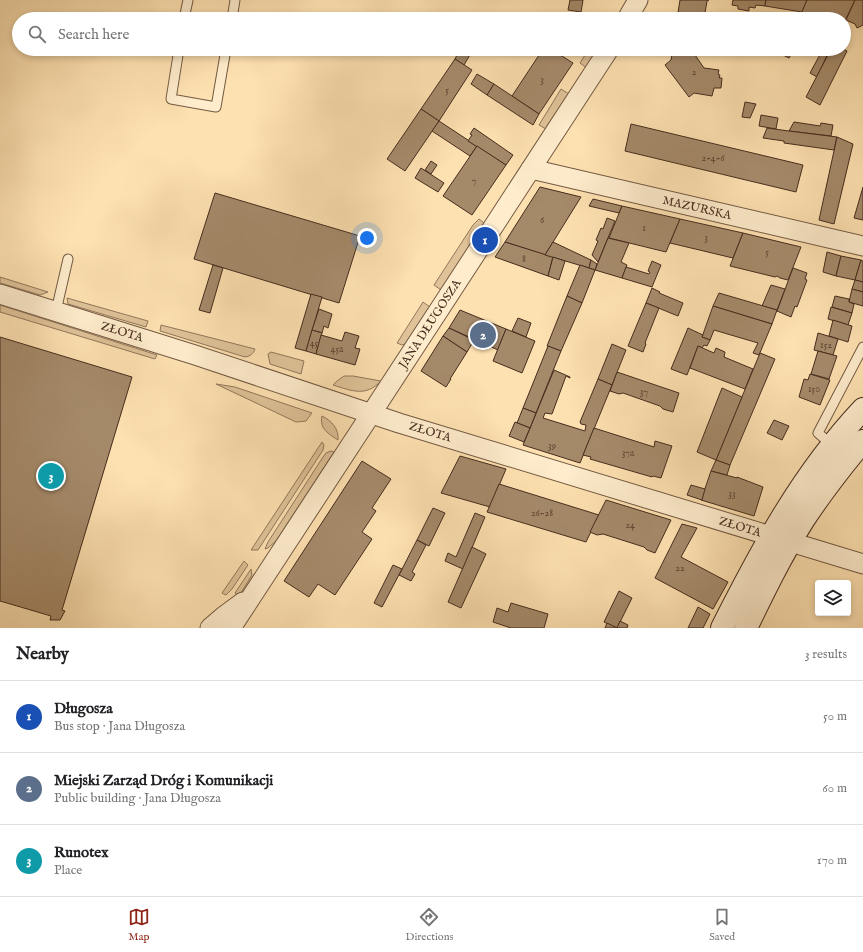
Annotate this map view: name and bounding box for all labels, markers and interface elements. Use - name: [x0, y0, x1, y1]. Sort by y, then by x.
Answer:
- search box: [12, 12, 851, 56]
- icon: search: [26, 23, 48, 45]
- text: Search here: [58, 25, 129, 44]
- house number: 2: [692, 66, 697, 79]
- house number: 3: [540, 74, 544, 87]
- house number: 5: [445, 84, 449, 97]
- house number: 2-4-6: [701, 152, 725, 165]
- house number: 7: [472, 175, 477, 188]
- street label: MAZURSKA: [661, 193, 734, 223]
- house number: 6: [540, 214, 545, 227]
- house number: 1: [642, 222, 646, 235]
- pin: 1: [472, 225, 498, 255]
- your location: [357, 228, 377, 248]
- house number: 3: [704, 232, 708, 245]
- house number: 5: [765, 246, 769, 259]
- house number: 8: [522, 253, 526, 266]
- street label: JANA DŁUGOSZA: [394, 276, 466, 374]
- street label: ZŁOTA: [99, 318, 146, 346]
- pin: 2: [470, 320, 496, 350]
- house number: 45: [310, 337, 319, 350]
- house number: 152: [820, 339, 832, 352]
- house number: 45a: [331, 343, 344, 356]
- house number: 150: [808, 383, 820, 396]
- house number: 37: [640, 386, 649, 399]
- street label: ZŁOTA: [407, 418, 454, 446]
- house number: 39: [548, 440, 556, 453]
- house number: 37a: [622, 447, 635, 460]
- pin: 3: [38, 461, 64, 491]
- house number: 33: [728, 488, 736, 501]
- house number: 26-28: [531, 507, 553, 520]
- street label: ZŁOTA: [717, 513, 764, 541]
- house number: 24: [625, 519, 635, 532]
- house number: 22: [675, 562, 685, 575]
- map controls: [815, 580, 851, 616]
- button: layers: [815, 580, 851, 616]
- text: Nearby: [16, 644, 69, 665]
- text: 3 results: [805, 646, 847, 663]
- text: Długosza: [54, 699, 113, 718]
- text: 1: [27, 708, 31, 725]
- text: 50 m: [823, 708, 847, 725]
- text: Bus stop · Jana Długosza: [54, 718, 185, 735]
- text: Miejski Zarząd Dróg i Komunikacji: [54, 771, 273, 790]
- text: 2: [26, 780, 32, 797]
- text: 60 m: [822, 780, 847, 797]
- text: Public building · Jana Długosza: [54, 790, 221, 807]
- text: Runotex: [54, 843, 109, 862]
- text: 3: [27, 852, 31, 869]
- text: 170 m: [817, 852, 847, 869]
- text: Place: [54, 862, 82, 879]
- tab: Map: [128, 906, 150, 944]
- tab: Directions: [406, 906, 453, 944]
- tab: Saved: [709, 906, 735, 944]

